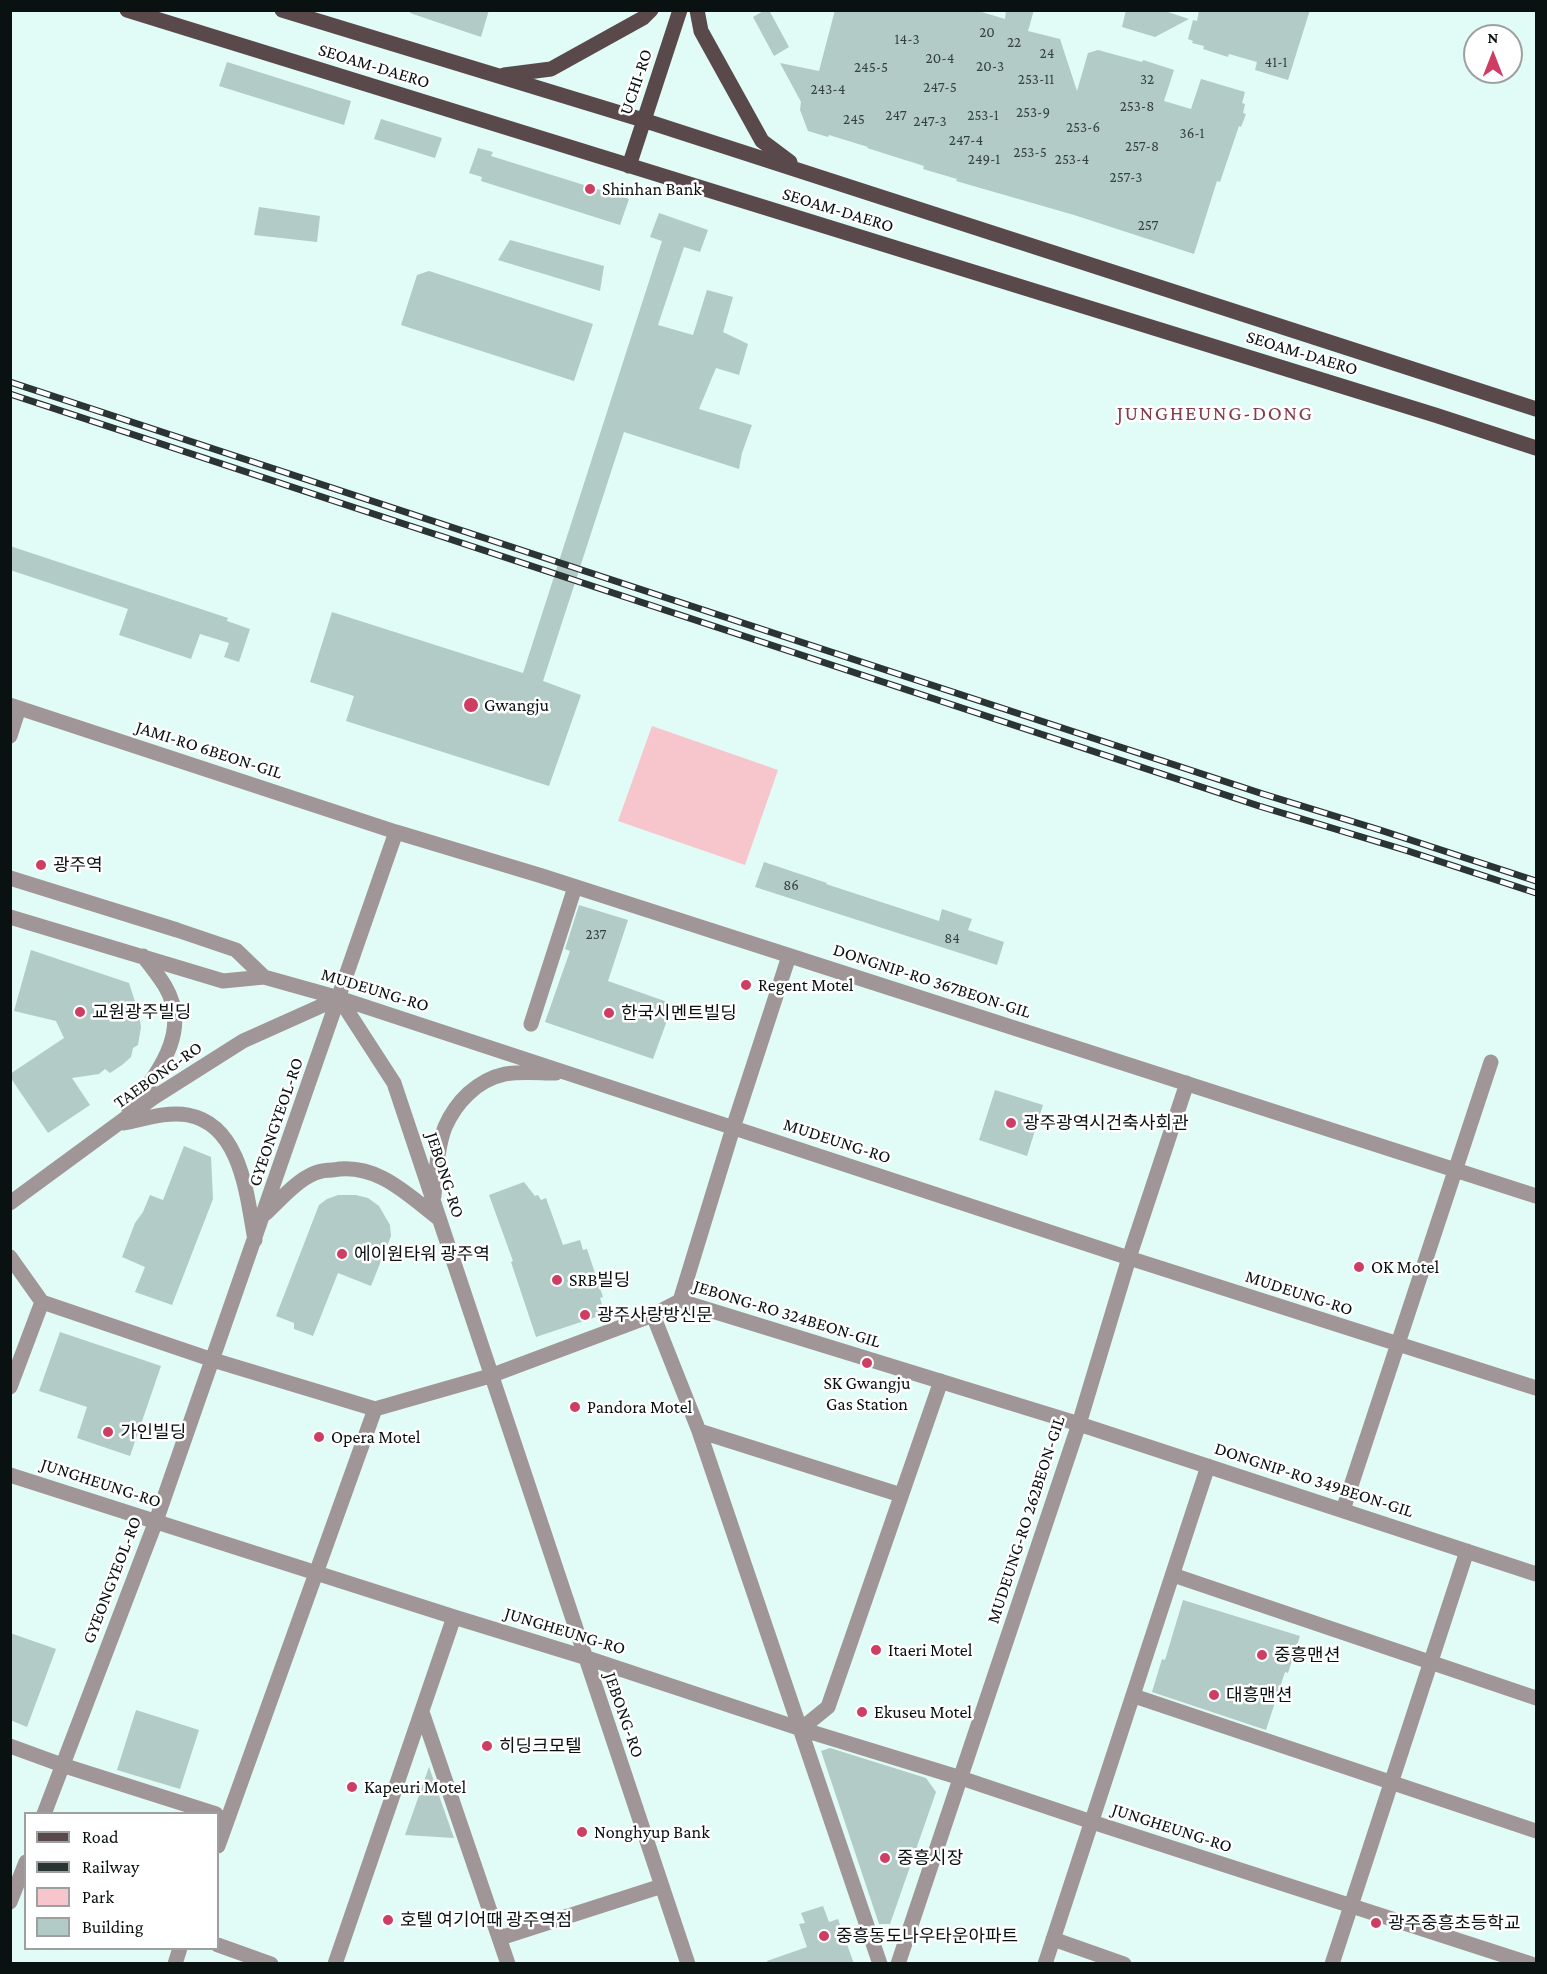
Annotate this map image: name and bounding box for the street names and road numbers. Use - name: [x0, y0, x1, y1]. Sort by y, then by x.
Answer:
- street label: SEOAM-DAERO: [316, 39, 432, 93]
- street label: UCHI-RO: [615, 46, 657, 118]
- street label: SEOAM-DAERO: [780, 183, 896, 237]
- street label: SEOAM-DAERO: [1244, 326, 1360, 380]
- street label: JAMI-RO 6BEON-GIL: [133, 716, 285, 784]
- street label: DONGNIP-RO 367BEON-GIL: [830, 939, 1034, 1023]
- street label: MUDEUNG-RO: [318, 963, 432, 1017]
- street label: TAEBONG-RO: [110, 1037, 206, 1113]
- street label: GYEONGYEOL-RO: [244, 1055, 308, 1189]
- street label: MUDEUNG-RO: [781, 1113, 893, 1169]
- street label: JEBONG-RO: [421, 1129, 469, 1221]
- street label: MUDEUNG-RO: [1243, 1265, 1355, 1321]
- street label: JEBONG-RO 324BEON-GIL: [691, 1275, 883, 1353]
- street label: MUDEUNG-RO 262BEON-GIL: [982, 1414, 1070, 1626]
- street label: DONGNIP-RO 349BEON-GIL: [1212, 1438, 1416, 1522]
- street label: JUNGHEUNG-RO: [38, 1453, 164, 1513]
- street label: GYEONGYEOL-RO: [78, 1513, 146, 1647]
- street label: JUNGHEUNG-RO: [502, 1602, 628, 1660]
- street label: JEBONG-RO: [599, 1669, 649, 1761]
- street label: JUNGHEUNG-RO: [1109, 1798, 1235, 1858]

